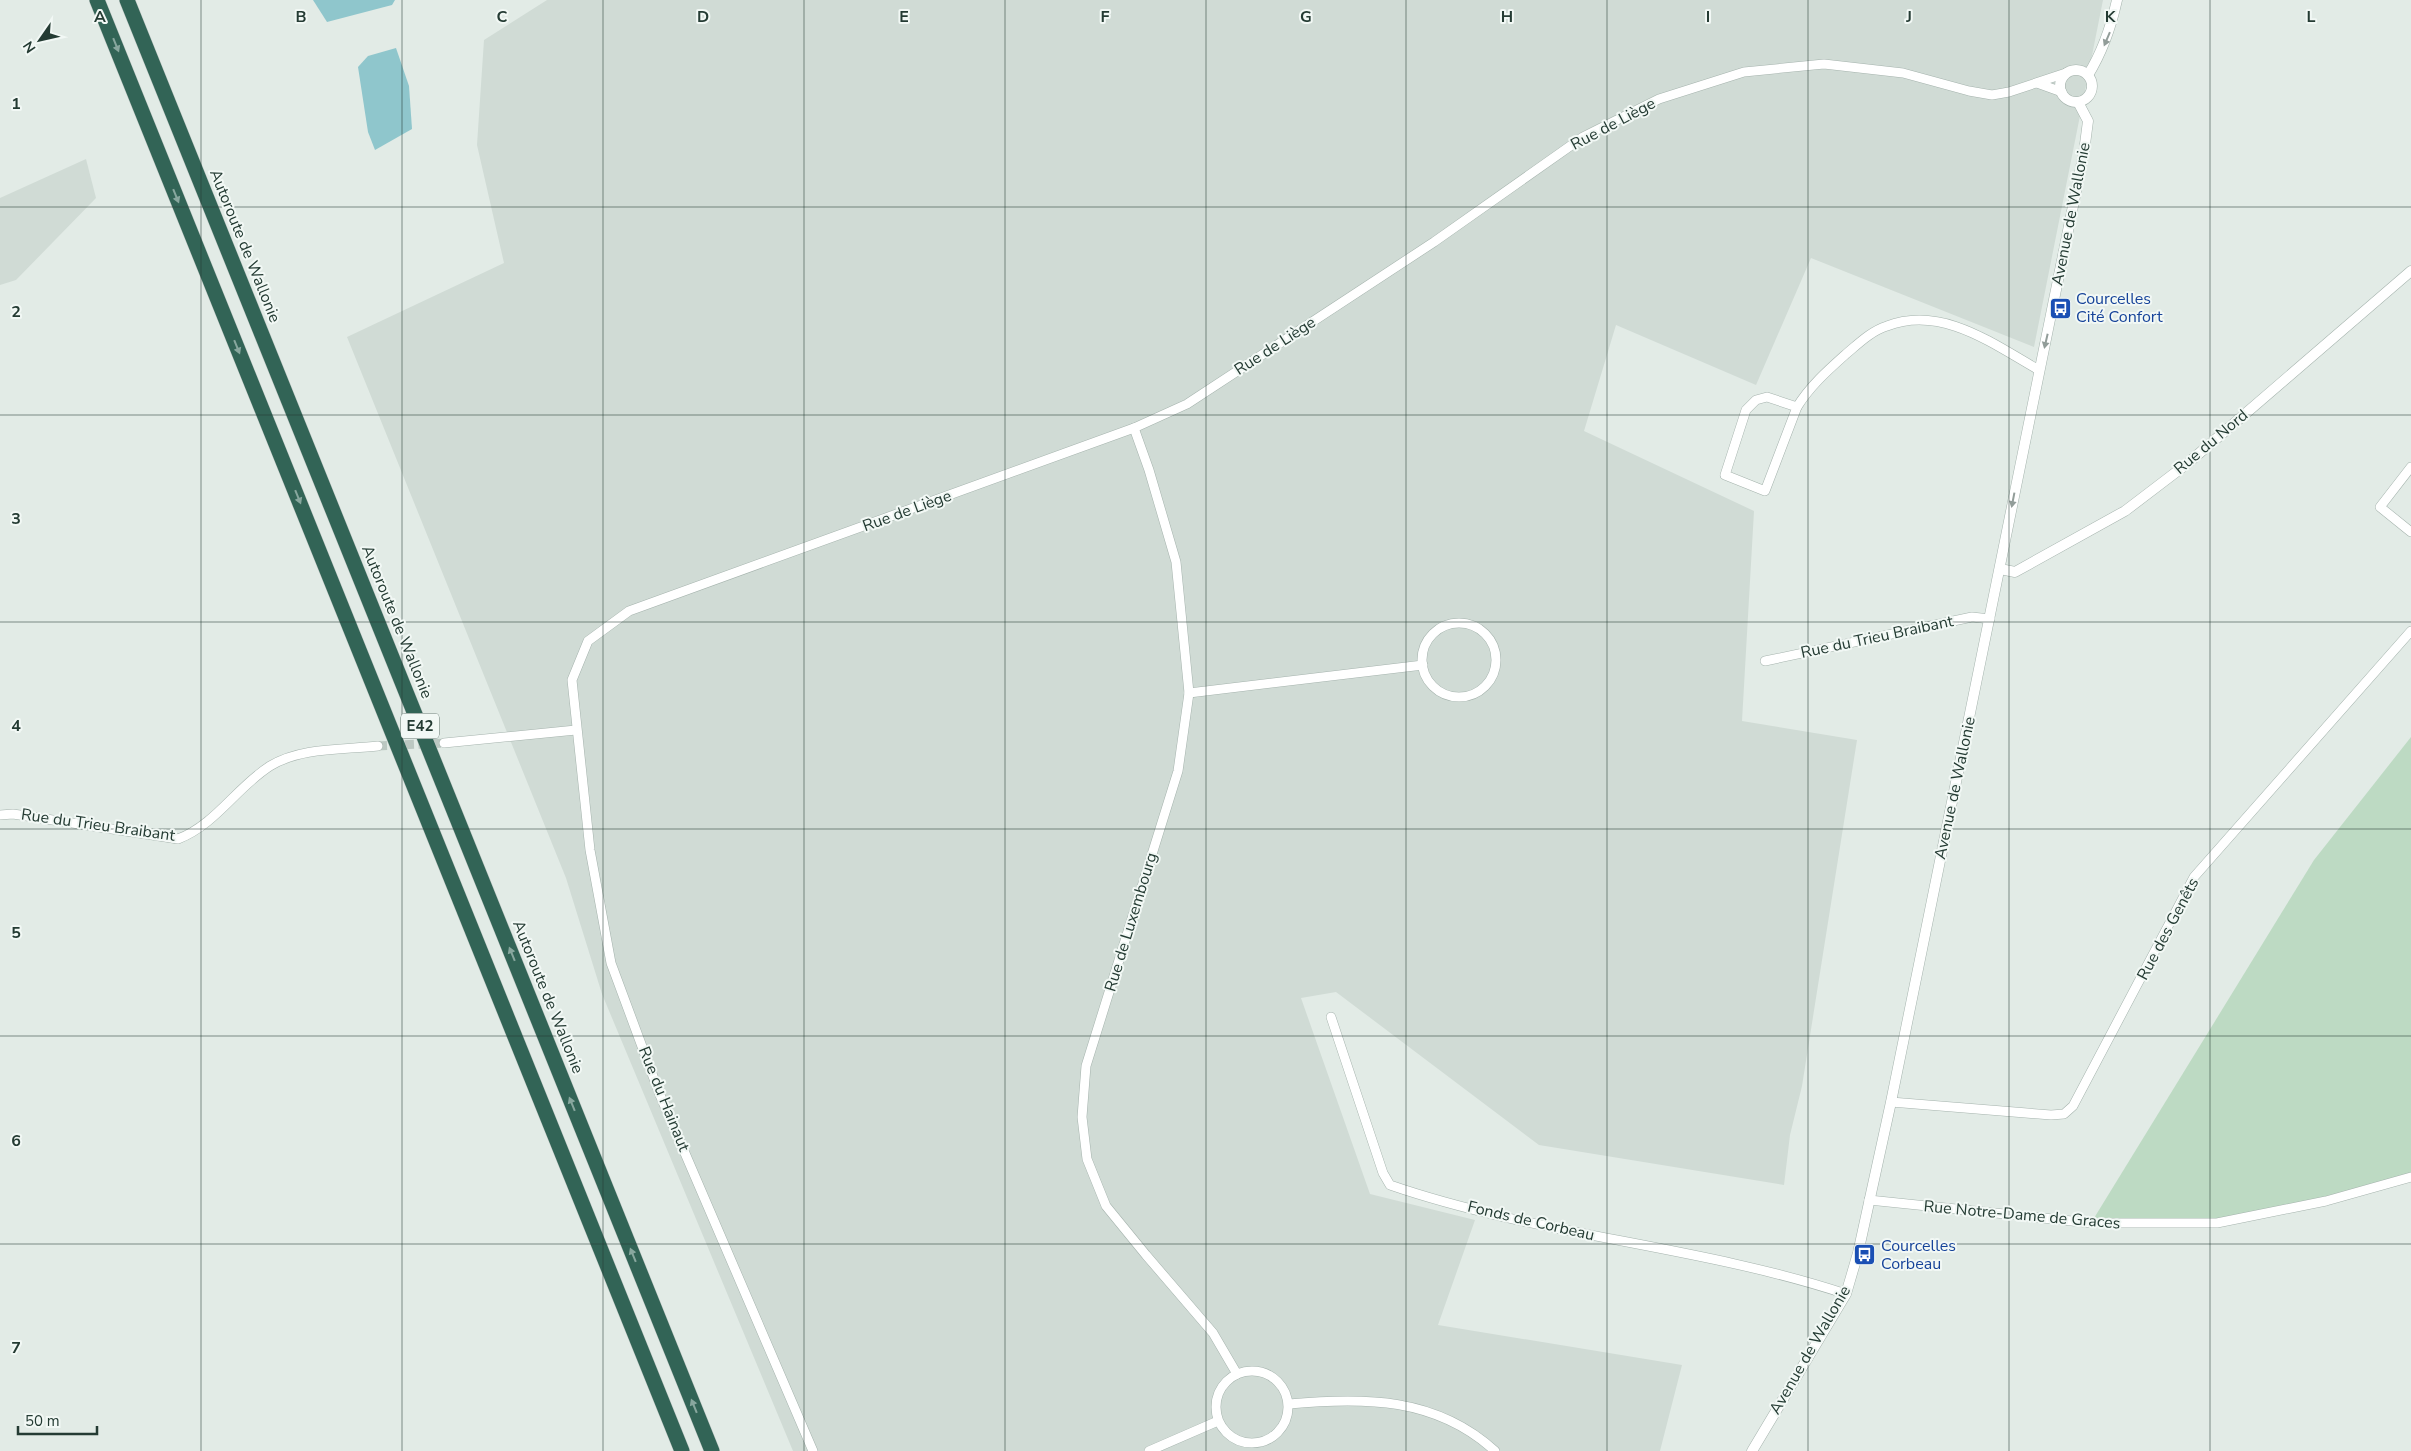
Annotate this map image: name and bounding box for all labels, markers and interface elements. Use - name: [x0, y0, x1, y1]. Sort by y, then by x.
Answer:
- text: A: [94, 6, 106, 28]
- text: B: [295, 6, 307, 28]
- text: C: [497, 6, 508, 28]
- text: D: [697, 6, 709, 28]
- text: E: [899, 6, 909, 28]
- text: F: [1101, 6, 1110, 28]
- text: G: [1300, 6, 1312, 28]
- text: H: [1501, 6, 1513, 28]
- text: I: [1706, 6, 1710, 28]
- text: J: [1905, 6, 1912, 28]
- text: K: [2105, 6, 2117, 28]
- text: L: [2307, 6, 2316, 28]
- north arrow: [15, 15, 65, 65]
- one-way arrow: [2102, 32, 2110, 46]
- text: N: [19, 37, 40, 57]
- one-way arrow: [112, 38, 120, 52]
- street label: Rue de Liège: [1567, 92, 1659, 156]
- text: 1: [11, 93, 21, 115]
- street label: Avenue de Wallonie: [2046, 141, 2096, 287]
- street label: Autoroute de Wallonie: [204, 166, 286, 326]
- one-way arrow: [173, 189, 181, 203]
- place label: Courcelles Cité Confort: [2076, 288, 2163, 328]
- bus stop icon: Courcelles Cité Confort: [2048, 296, 2072, 320]
- text: 2: [11, 301, 21, 323]
- street label: Rue de Liège: [1230, 311, 1320, 381]
- one-way arrow: [2042, 333, 2050, 348]
- one-way arrow: [233, 340, 241, 355]
- street label: Rue du Nord: [2169, 405, 2253, 479]
- street label: Rue de Liège: [860, 485, 954, 537]
- one-way arrow: [295, 490, 302, 505]
- one-way arrow: [2009, 492, 2017, 508]
- text: 3: [11, 508, 21, 530]
- street label: Autoroute de Wallonie: [356, 542, 438, 702]
- street label: Rue du Trieu Braibant: [1799, 610, 1956, 664]
- road number: E42: [401, 714, 439, 738]
- text: 4: [11, 715, 21, 737]
- street label: Avenue de Wallonie: [1929, 715, 1981, 861]
- street label: Rue du Trieu Braibant: [20, 803, 177, 847]
- street label: Rue de Luxembourg: [1099, 850, 1163, 994]
- street label: Rue des Genêts: [2132, 874, 2204, 984]
- street label: Autoroute de Wallonie: [507, 917, 589, 1077]
- text: 5: [11, 922, 21, 944]
- one-way arrow: [507, 947, 515, 961]
- street label: Rue du Hainaut: [633, 1043, 695, 1155]
- one-way arrow: [568, 1097, 576, 1111]
- text: 6: [11, 1130, 21, 1152]
- street label: Rue Notre-Dame de Graces: [1923, 1195, 2121, 1235]
- street label: Fonds de Corbeau: [1465, 1196, 1597, 1246]
- place label: Courcelles Corbeau: [1881, 1235, 1956, 1275]
- bus stop icon: Courcelles Corbeau: [1853, 1243, 1877, 1267]
- one-way arrow: [629, 1247, 637, 1262]
- street label: Avenue de Wallonie: [1764, 1282, 1856, 1418]
- text: 7: [11, 1337, 21, 1359]
- one-way arrow: [690, 1398, 698, 1413]
- scale bar: [18, 1404, 96, 1436]
- text: 50 m: [25, 1411, 60, 1431]

